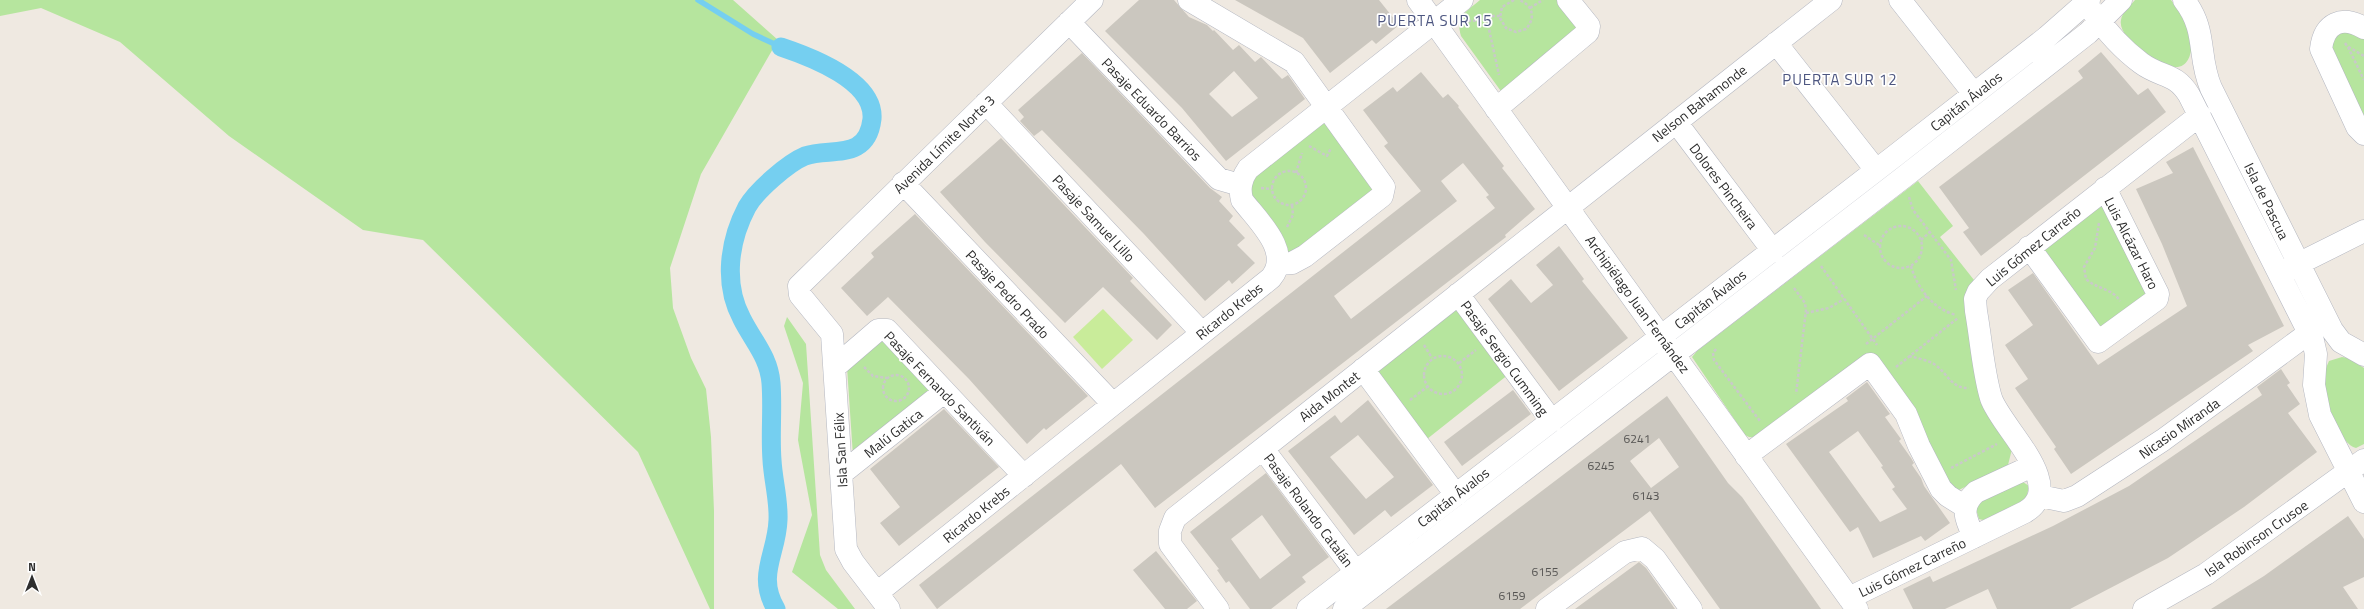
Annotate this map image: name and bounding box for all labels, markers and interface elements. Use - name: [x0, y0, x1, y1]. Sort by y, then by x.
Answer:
- district label: PUERTA SUR 15: [1377, 9, 1493, 32]
- street label: Pasaje Eduardo Barrios: [1097, 53, 1207, 165]
- street label: Nelson Bahamonde: [1647, 59, 1751, 147]
- street label: Capitán Ávalos: [1925, 66, 2007, 136]
- district label: PUERTA SUR 12: [1782, 68, 1898, 91]
- street label: Avenida Límite Norte 3: [889, 90, 999, 198]
- street label: Dolores Pincheira: [1685, 139, 1763, 233]
- street label: Isla de Pascua: [2239, 159, 2295, 243]
- street label: Pasaje Samuel Lillo: [1048, 170, 1140, 266]
- street label: Luis Alcázar Haro: [2100, 193, 2164, 293]
- street label: Luis Gómez Carreño: [1981, 201, 2085, 291]
- street label: Archipiélago Juan Fernández: [1581, 231, 1695, 377]
- street label: Pasaje Pedro Prado: [961, 245, 1055, 343]
- street label: Capitán Ávalos: [1669, 264, 1751, 334]
- street label: Ricardo Krebs: [1191, 277, 1267, 345]
- street label: Pasaje Sergio Cumming: [1456, 296, 1554, 420]
- street label: Pasaje Fernando Santiván: [880, 326, 1000, 450]
- street label: Aida Montet: [1294, 365, 1364, 427]
- street label: Nicasio Miranda: [2134, 392, 2224, 464]
- street label: Malú Gatica: [859, 403, 927, 463]
- street label: Isla San Félix: [828, 411, 852, 488]
- house number: 6241: [1624, 429, 1650, 448]
- street label: Pasaje Rolando Catalán: [1259, 449, 1359, 571]
- house number: 6245: [1588, 456, 1615, 475]
- street label: Capitán Ávalos: [1412, 462, 1494, 532]
- street label: Ricardo Krebs: [938, 480, 1014, 548]
- house number: 6143: [1633, 486, 1659, 505]
- street label: Isla Robinson Crusoe: [2200, 494, 2312, 582]
- street label: Luis Gómez Carreño: [1855, 532, 1969, 602]
- north arrow: [12, 557, 52, 597]
- text: N: [28, 559, 36, 575]
- house number: 6155: [1532, 562, 1559, 581]
- house number: 6159: [1499, 586, 1526, 605]

